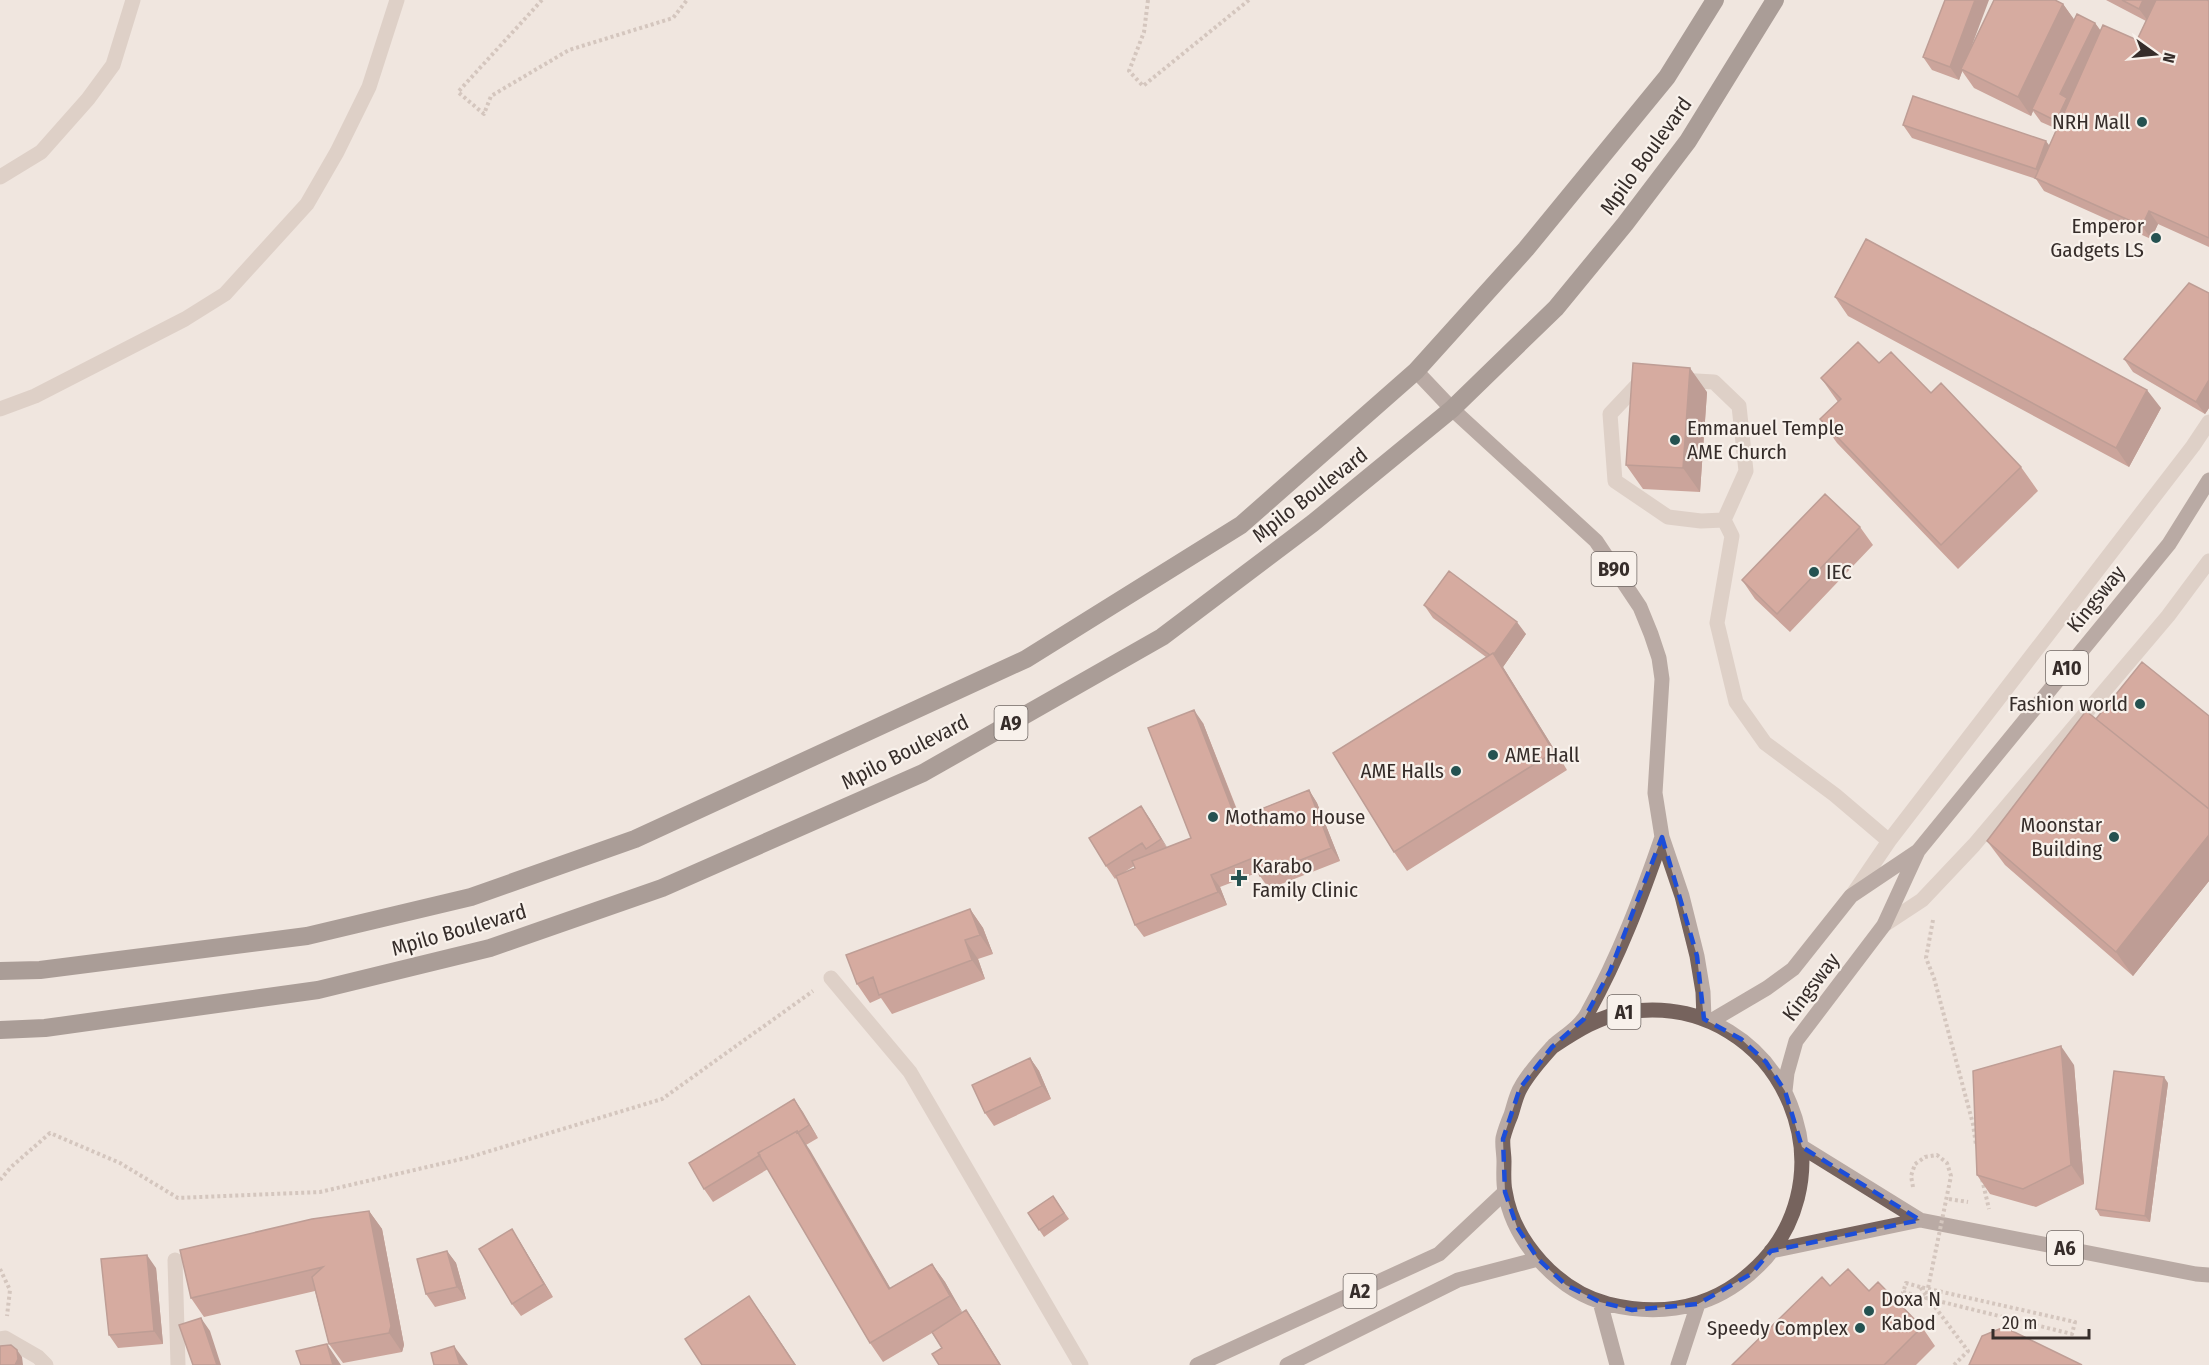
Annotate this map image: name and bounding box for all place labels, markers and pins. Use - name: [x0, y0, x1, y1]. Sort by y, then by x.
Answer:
- place label: NRH Mall: [2052, 109, 2130, 135]
- marker: NRH Mall: [2135, 115, 2149, 129]
- place label: Emperor Gadgets LS: [2050, 213, 2145, 263]
- marker: Emperor Gadgets LS: [2149, 231, 2163, 245]
- place label: Emmanuel Temple AME Church: [1687, 415, 1844, 465]
- marker: Emmanuel Temple AME Church: [1668, 433, 1682, 447]
- place label: IEC: [1826, 559, 1852, 585]
- marker: IEC: [1807, 565, 1821, 579]
- place label: Fashion world: [2009, 691, 2128, 717]
- marker: Fashion world: [2133, 697, 2147, 711]
- place label: AME Hall: [1505, 742, 1580, 768]
- marker: AME Hall: [1486, 748, 1500, 762]
- place label: AME Halls: [1360, 758, 1444, 784]
- marker: AME Halls: [1449, 764, 1463, 778]
- place label: Mothamo House: [1225, 804, 1365, 830]
- marker: Mothamo House: [1206, 810, 1220, 824]
- place label: Moonstar Building: [2021, 812, 2103, 862]
- marker: Moonstar Building: [2107, 830, 2121, 844]
- place label: Karabo Family Clinic: [1252, 853, 1358, 903]
- marker: Karabo Family Clinic: [1230, 869, 1248, 887]
- place label: Doxa N Kabod: [1881, 1286, 1941, 1336]
- marker: Doxa N Kabod: [1862, 1304, 1876, 1318]
- place label: Speedy Complex: [1707, 1315, 1849, 1341]
- marker: Speedy Complex: [1853, 1321, 1867, 1335]

